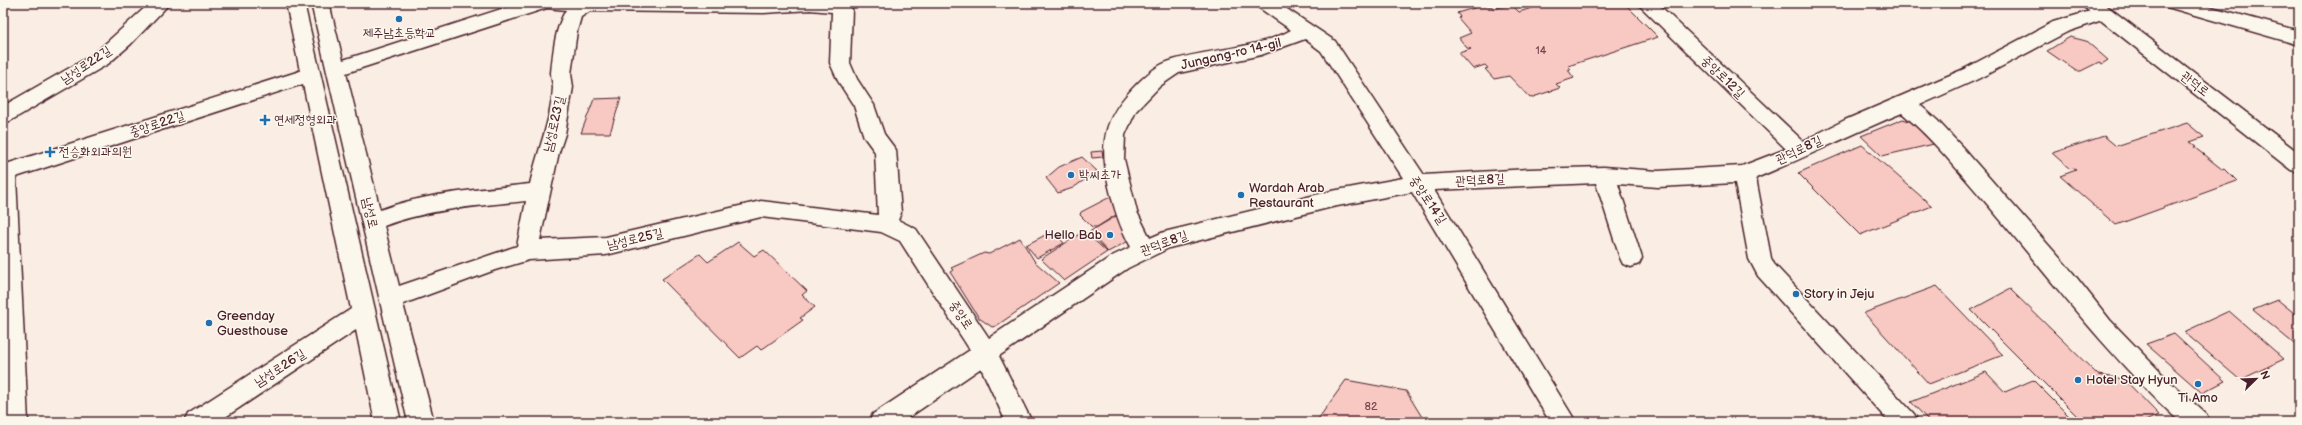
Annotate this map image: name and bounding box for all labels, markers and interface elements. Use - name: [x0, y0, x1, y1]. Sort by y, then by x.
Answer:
- marker: 제주남초등학교: [394, 14, 404, 24]
- place label: 제주남초등학교: [362, 25, 436, 41]
- street label: Jungang-ro 14-gil: [1179, 35, 1283, 73]
- street label: 남성로22길: [58, 42, 114, 88]
- house number: 14: [1536, 44, 1547, 57]
- street label: 중앙로12길: [1698, 52, 1748, 102]
- street label: 관덕로: [2178, 68, 2212, 100]
- street label: 남성로23길: [540, 94, 568, 154]
- street label: 중앙로22길: [127, 108, 187, 140]
- place label: 연세정형외과: [274, 112, 337, 128]
- marker: 연세정형외과: [259, 114, 271, 126]
- street label: 관덕로8길: [1773, 132, 1825, 168]
- place label: 전승화외과의원: [59, 144, 132, 160]
- marker: 전승화외과의원: [44, 146, 56, 158]
- place label: 박씨초가: [1079, 167, 1121, 183]
- marker: 박씨초가: [1066, 170, 1076, 180]
- street label: 관덕로8길: [1455, 171, 1505, 189]
- street label: 중앙로14길: [1406, 173, 1450, 227]
- place label: Wardah Arab Restaurant: [1249, 180, 1324, 211]
- marker: Wardah Arab Restaurant: [1236, 190, 1246, 200]
- street label: 남성로: [359, 196, 381, 230]
- street label: 남성로25길: [605, 225, 665, 253]
- place label: Hello Bab: [1045, 227, 1102, 243]
- street label: 관덕로8길: [1138, 227, 1190, 259]
- marker: Hello Bab: [1105, 230, 1115, 240]
- place label: Story in Jeju: [1804, 286, 1875, 302]
- marker: Story in Jeju: [1791, 289, 1801, 299]
- street label: 중앙로: [946, 298, 976, 332]
- place label: Greenday Guesthouse: [217, 308, 288, 339]
- marker: Greenday Guesthouse: [204, 318, 214, 328]
- street label: 남성로26길: [252, 346, 308, 390]
- north arrow: [2236, 359, 2276, 399]
- text: N: [2257, 369, 2272, 382]
- place label: Hotel Stay Hyun: [2086, 372, 2178, 388]
- marker: Hotel Stay Hyun: [2073, 375, 2083, 385]
- marker: Ti Amo: [2193, 379, 2203, 389]
- place label: Ti Amo: [2178, 390, 2218, 406]
- house number: 82: [1365, 400, 1378, 413]

